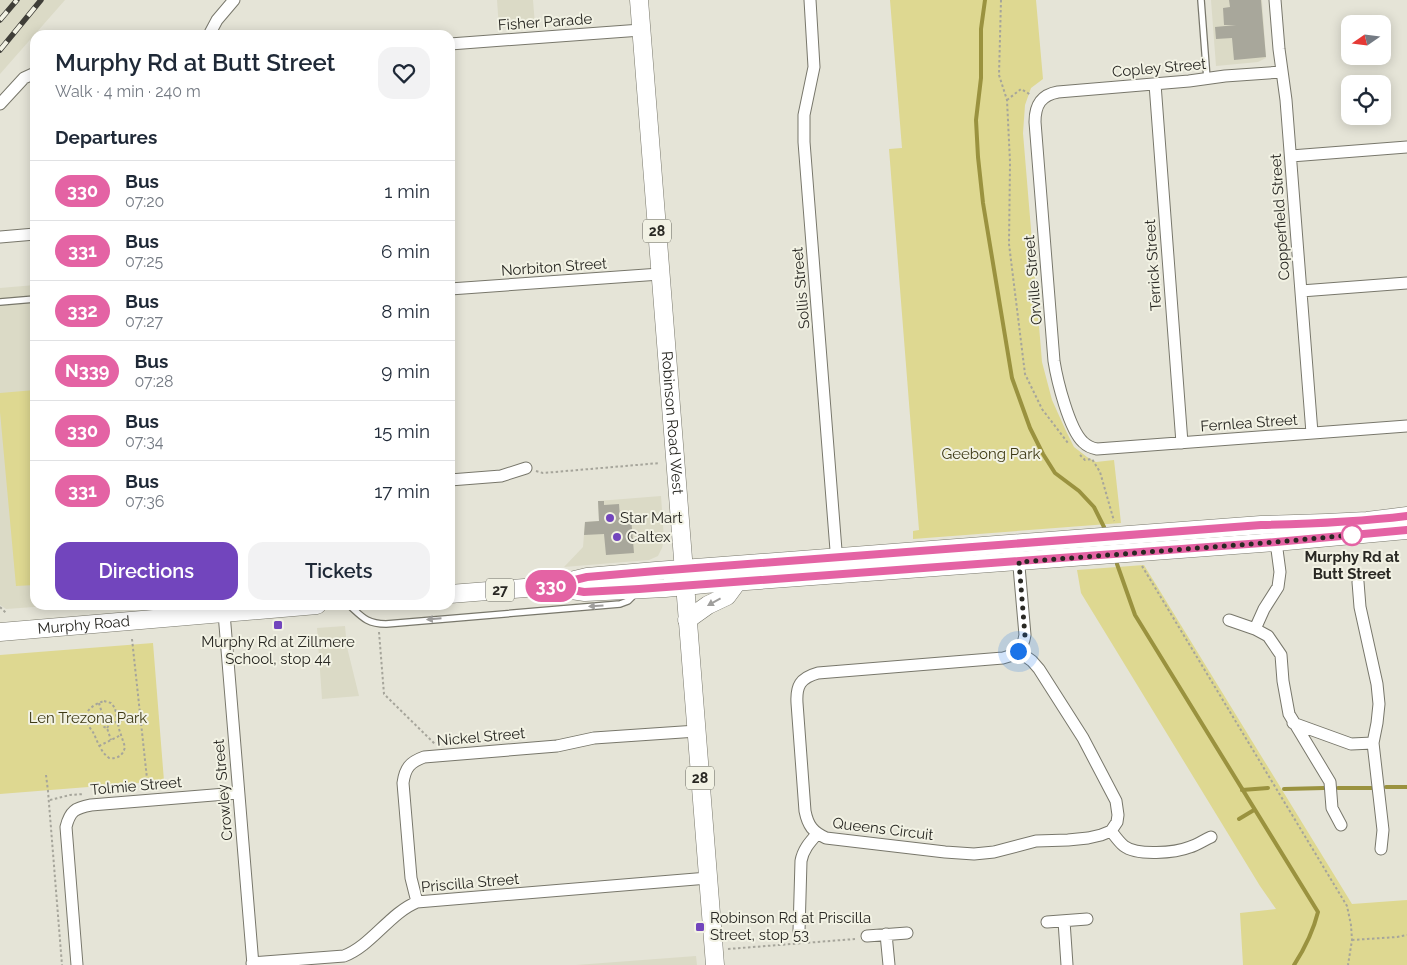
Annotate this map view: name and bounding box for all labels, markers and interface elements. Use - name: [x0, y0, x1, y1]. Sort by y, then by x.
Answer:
- street label: Fisher Parade: [497, 10, 593, 34]
- north arrow: [1341, 15, 1391, 65]
- map controls: [1341, 15, 1391, 125]
- button: heart: [378, 47, 430, 99]
- text: Murphy Rd at Butt Street: [55, 48, 335, 77]
- street label: Copley Street: [1111, 55, 1207, 81]
- button: locate: [1341, 75, 1391, 125]
- text: Walk · 4 min · 240 m: [55, 82, 201, 101]
- text: Departures: [55, 126, 157, 148]
- street label: Copperfield Street: [1267, 153, 1293, 281]
- text: Bus: [125, 170, 159, 192]
- text: 330: [67, 180, 98, 201]
- text: 1 min: [384, 180, 430, 202]
- text: 07:20: [125, 192, 164, 211]
- street label: Terrick Street: [1141, 219, 1165, 311]
- road number: 28: [643, 220, 671, 242]
- text: Bus: [125, 230, 159, 252]
- street label: Orville Street: [1020, 234, 1046, 326]
- text: 331: [68, 240, 97, 261]
- text: 6 min: [381, 240, 430, 262]
- street label: Sollis Street: [788, 246, 814, 330]
- text: 07:25: [125, 252, 163, 271]
- street label: Norbiton Street: [500, 254, 608, 280]
- text: Bus: [125, 290, 159, 312]
- text: 332: [67, 300, 98, 321]
- text: 8 min: [381, 300, 430, 322]
- text: 07:27: [125, 312, 163, 331]
- text: Bus: [134, 350, 168, 372]
- street label: Robinson Road West: [658, 350, 687, 495]
- text: N339: [65, 360, 109, 381]
- text: 9 min: [381, 360, 430, 382]
- text: 07:28: [134, 372, 174, 391]
- text: Bus: [125, 410, 159, 432]
- street label: Fernlea Street: [1200, 411, 1298, 435]
- text: 330: [67, 420, 98, 441]
- text: 15 min: [374, 420, 430, 442]
- text: 07:34: [125, 432, 164, 451]
- park label: Geebong Park: [941, 445, 1041, 463]
- text: Bus: [125, 470, 159, 492]
- text: 331: [68, 480, 97, 501]
- text: 17 min: [374, 480, 430, 502]
- text: 07:36: [125, 492, 164, 511]
- place label: Star Mart: [620, 509, 682, 527]
- marker: Star Mart: [604, 512, 616, 524]
- marker: Murphy Rd at Butt Street: [1341, 524, 1363, 546]
- place label: Caltex: [627, 528, 671, 546]
- marker: Caltex: [611, 531, 623, 543]
- button: Directions: [55, 542, 238, 600]
- button: Tickets: [248, 542, 430, 600]
- place label: Murphy Rd at Butt Street: [1304, 548, 1400, 583]
- line badge: 330: [522, 570, 580, 602]
- text: 330: [535, 575, 567, 596]
- road number: 27: [486, 578, 514, 602]
- one-way arrow: [707, 598, 721, 607]
- one-way arrow: [588, 603, 604, 611]
- street label: Murphy Road: [37, 612, 131, 638]
- one-way arrow: [426, 615, 442, 623]
- marker: Murphy Rd at Zillmere School, stop 44: [272, 619, 284, 631]
- place label: Murphy Rd at Zillmere School, stop 44: [201, 633, 355, 668]
- your location: [1006, 639, 1031, 664]
- park label: Len Trezona Park: [29, 709, 147, 727]
- street label: Nickel Street: [436, 724, 526, 750]
- street label: Crowley Street: [210, 738, 236, 842]
- road number: 28: [686, 766, 714, 790]
- street label: Tolmie Street: [90, 773, 182, 799]
- street label: Queens Circuit: [831, 814, 935, 844]
- street label: Priscilla Street: [420, 870, 520, 896]
- place label: Robinson Rd at Priscilla Street, stop 53: [710, 909, 871, 944]
- marker: Robinson Rd at Priscilla Street, stop 53: [694, 921, 706, 933]

